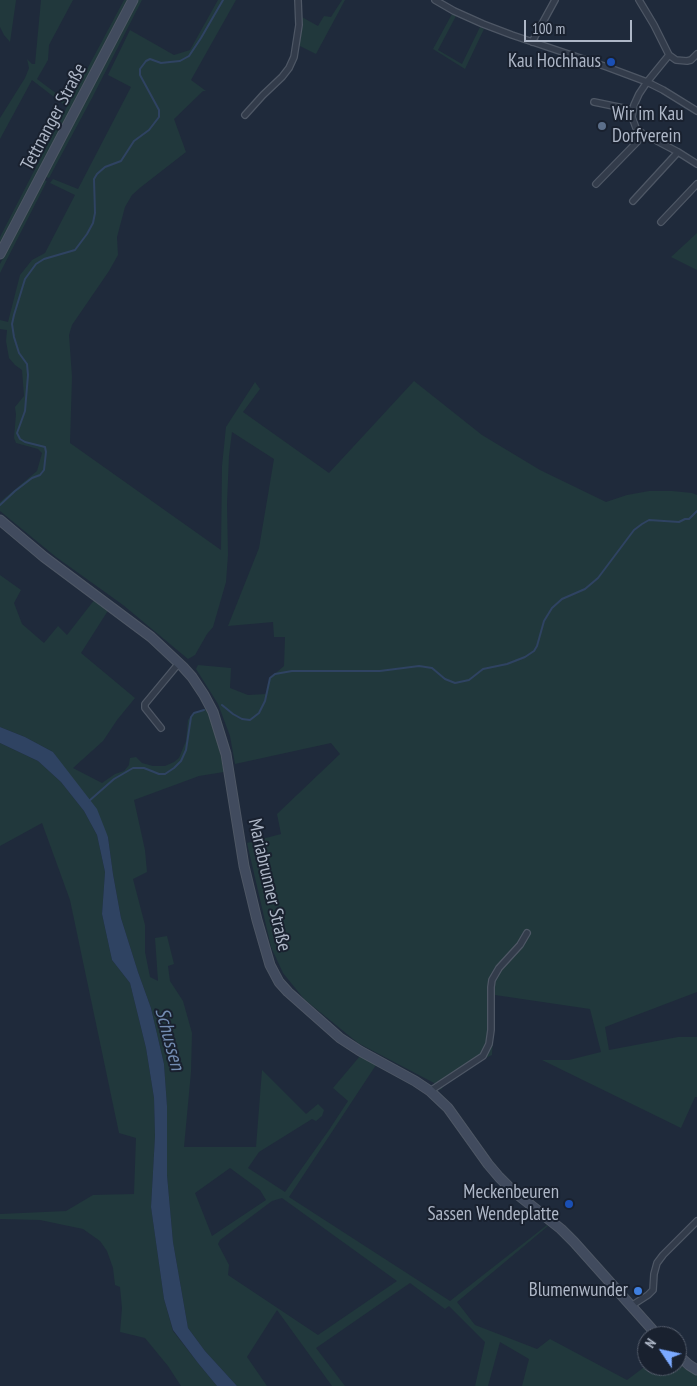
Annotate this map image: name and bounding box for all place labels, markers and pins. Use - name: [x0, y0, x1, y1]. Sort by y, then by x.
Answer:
- place label: Kau Hochhaus: [508, 51, 601, 73]
- marker: Kau Hochhaus: [605, 56, 617, 68]
- place label: Wir im Kau Dorfverein: [612, 104, 683, 148]
- marker: Wir im Kau Dorfverein: [596, 120, 608, 132]
- place label: Meckenbeuren Sassen Wendeplatte: [427, 1182, 559, 1226]
- marker: Meckenbeuren Sassen Wendeplatte: [563, 1198, 575, 1210]
- place label: Blumenwunder: [529, 1280, 628, 1302]
- marker: Blumenwunder: [632, 1285, 644, 1297]

